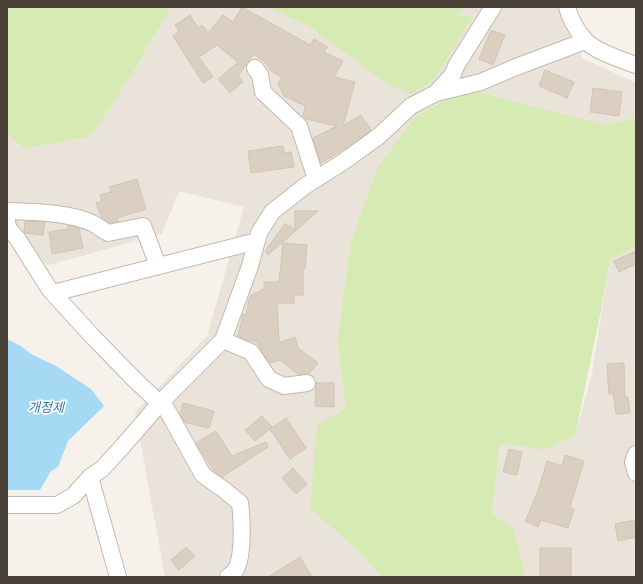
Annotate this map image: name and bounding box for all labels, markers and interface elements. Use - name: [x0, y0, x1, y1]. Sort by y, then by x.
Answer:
- water label: 개정제: [28, 399, 66, 415]

